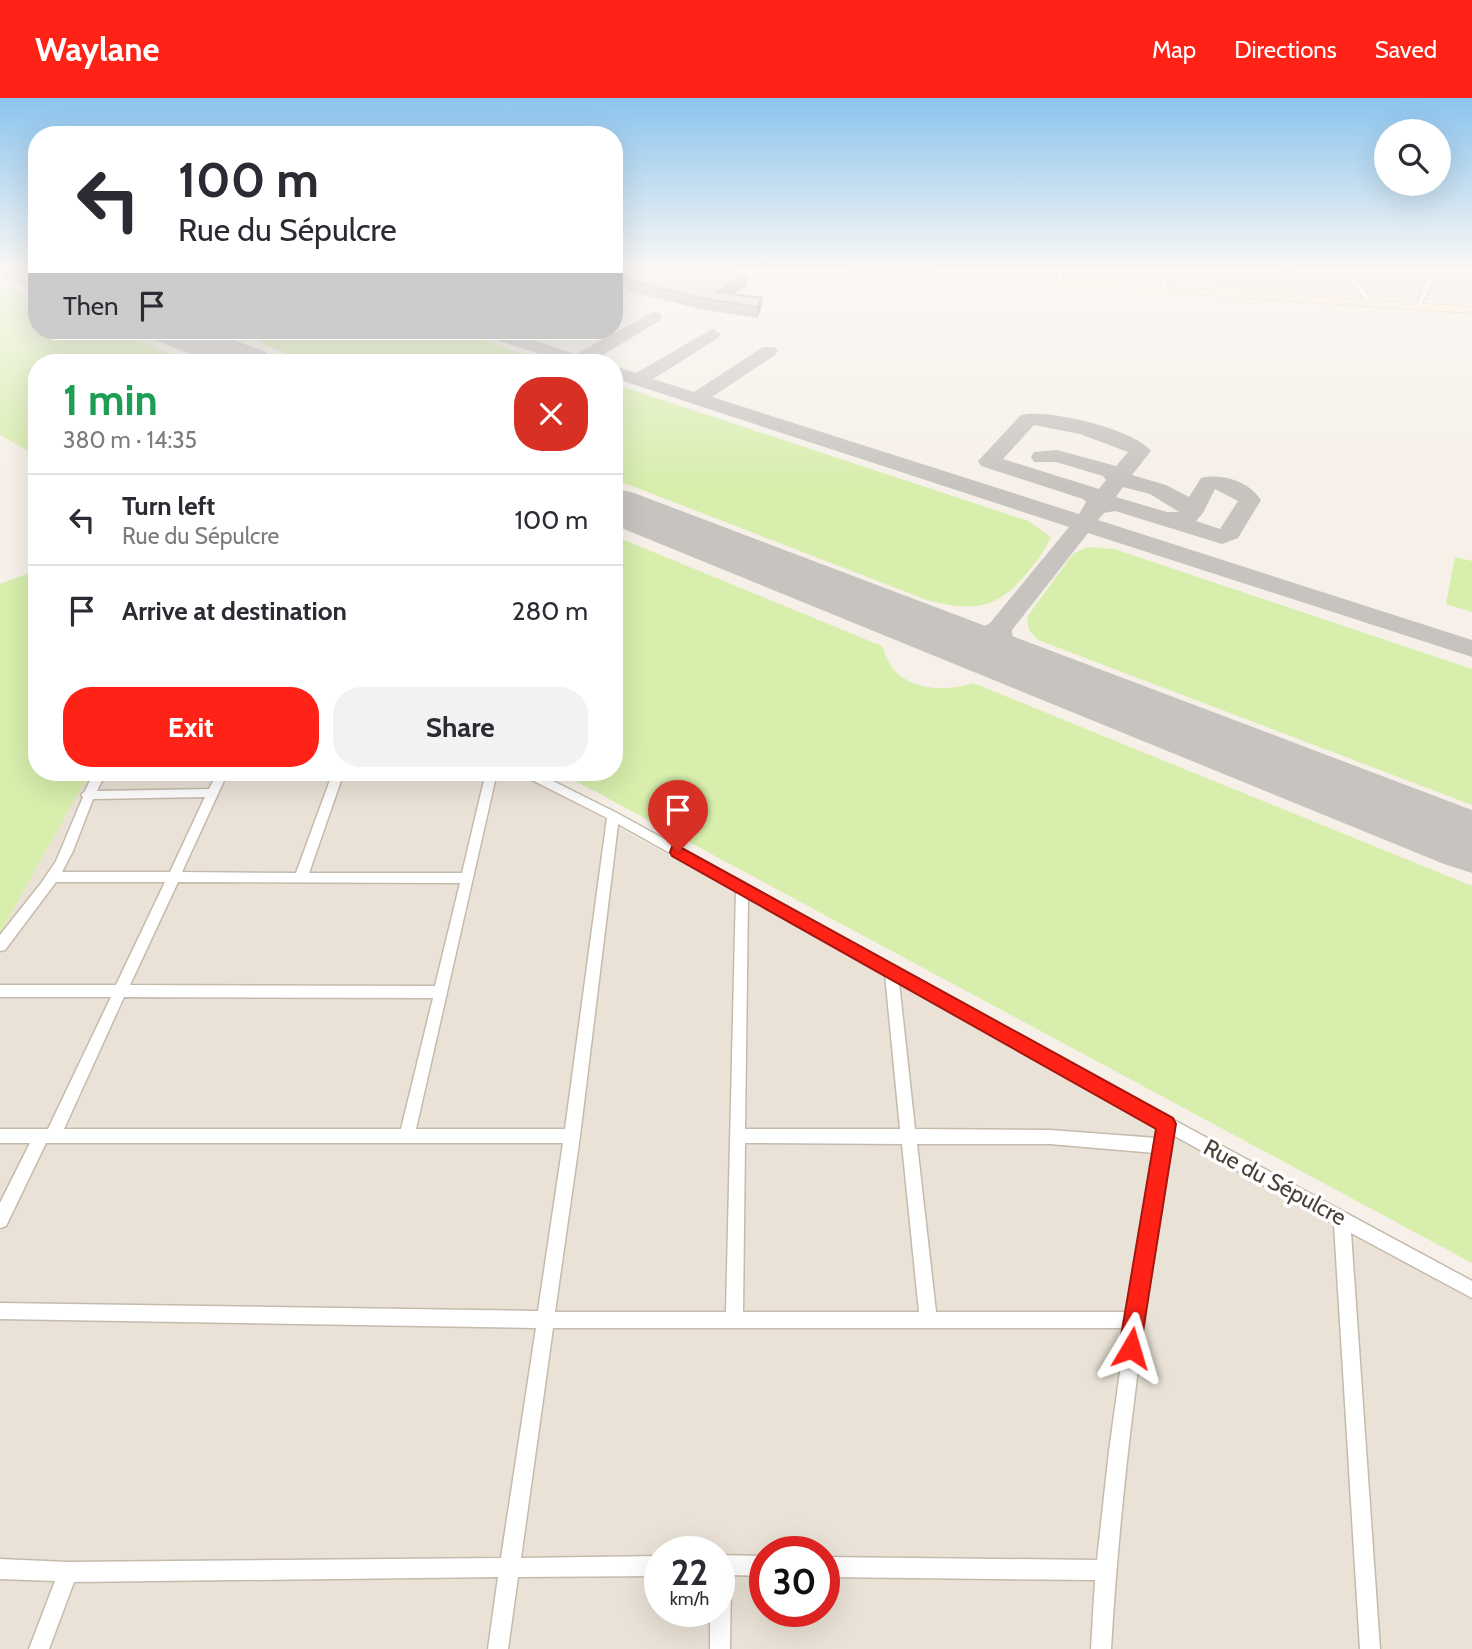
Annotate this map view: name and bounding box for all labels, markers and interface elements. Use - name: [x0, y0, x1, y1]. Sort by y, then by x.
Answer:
- text: Waylane: [35, 29, 159, 69]
- text: Map: [1152, 35, 1196, 64]
- text: Directions: [1234, 35, 1337, 64]
- text: Saved: [1375, 35, 1437, 64]
- map controls: [1374, 119, 1451, 196]
- button: search: [1374, 119, 1451, 196]
- text: 100 m: [178, 150, 319, 209]
- icon: left: [63, 154, 154, 245]
- text: Rue du Sépulcre: [178, 210, 397, 249]
- icon: arrive: [133, 287, 171, 325]
- text: Then: [63, 290, 119, 322]
- text: 1 min: [63, 374, 158, 426]
- button: close: [514, 377, 588, 451]
- text: 380 m · 14:35: [63, 426, 197, 454]
- text: Turn left: [122, 490, 215, 522]
- icon: left: [63, 501, 101, 539]
- text: 100 m: [515, 504, 588, 536]
- text: Rue du Sépulcre: [122, 522, 279, 550]
- icon: arrive: [63, 592, 101, 630]
- text: Arrive at destination: [122, 595, 347, 627]
- text: 280 m: [512, 595, 588, 627]
- button: Exit: [63, 687, 319, 767]
- button: Share: [333, 687, 588, 767]
- pin: [648, 780, 708, 852]
- icon: arrive: [659, 791, 697, 829]
- street label: Rue du Sépulcre: [1199, 1133, 1351, 1231]
- position arrow: [1094, 1311, 1168, 1385]
- speed limit sign: 30: [749, 1536, 840, 1627]
- text: 22: [671, 1551, 708, 1594]
- text: km/h: [670, 1588, 709, 1610]

